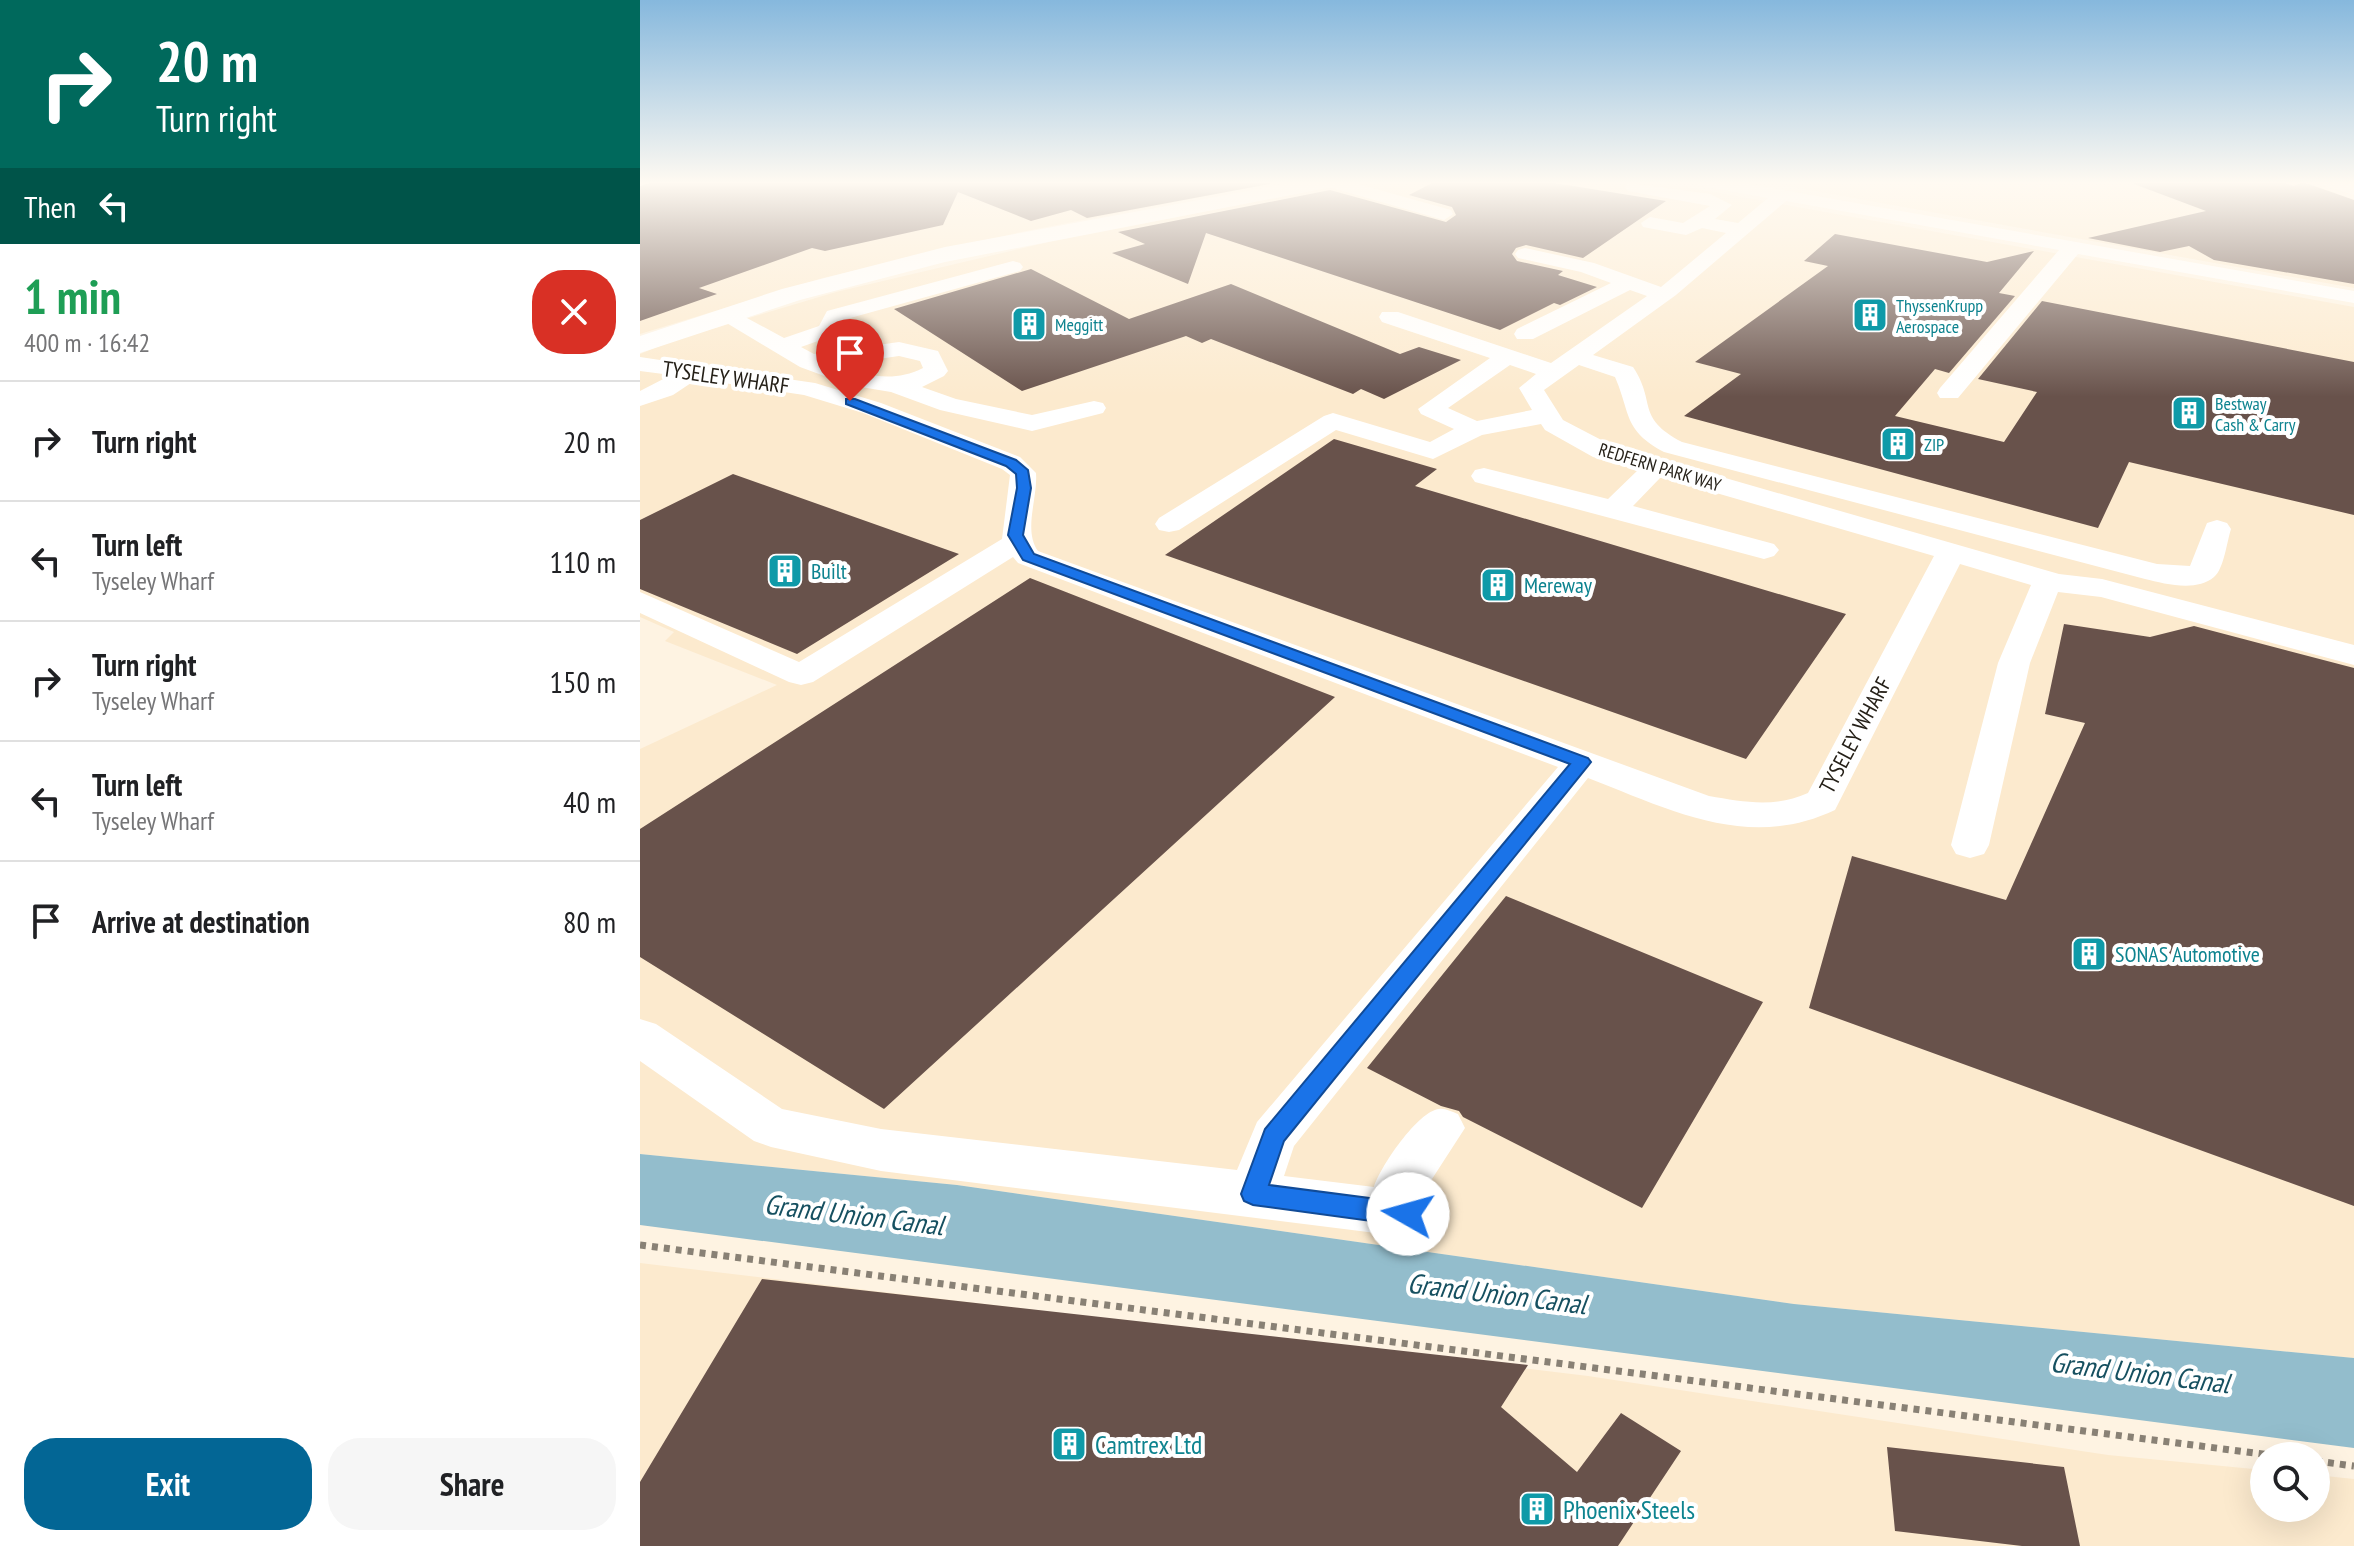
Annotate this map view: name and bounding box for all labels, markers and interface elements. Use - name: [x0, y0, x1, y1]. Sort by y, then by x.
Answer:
- text: 20 m: [156, 25, 258, 97]
- icon: right: [24, 32, 128, 136]
- text: Turn right: [156, 95, 277, 142]
- icon: left: [92, 184, 136, 228]
- text: Then: [24, 187, 76, 226]
- text: 1 min: [24, 265, 121, 327]
- button: close: [532, 270, 616, 354]
- place label: ThyssenKrupp Aerospace: [1896, 294, 1983, 338]
- building icon: ThyssenKrupp Aerospace: [1851, 296, 1889, 334]
- building icon: Meggitt: [1010, 305, 1048, 343]
- place label: Meggitt: [1055, 313, 1103, 336]
- pin: [816, 319, 884, 401]
- text: 400 m · 16:42: [24, 326, 150, 359]
- icon: arrive: [828, 331, 872, 375]
- street label: TYSELEY WHARF: [661, 354, 791, 400]
- place label: Bestway Cash & Carry: [2215, 392, 2296, 436]
- building icon: Bestway Cash & Carry: [2170, 394, 2208, 432]
- icon: right: [24, 419, 68, 463]
- text: Turn right: [92, 422, 196, 461]
- text: 20 m: [563, 422, 616, 461]
- building icon: ZIP: [1879, 425, 1917, 463]
- place label: ZIP: [1924, 433, 1944, 456]
- street label: REDFERN PARK WAY: [1596, 437, 1725, 497]
- text: Turn left: [92, 525, 182, 564]
- icon: left: [24, 539, 68, 583]
- text: 110 m: [550, 542, 616, 581]
- building icon: Built: [766, 552, 804, 590]
- place label: Built: [811, 557, 847, 585]
- text: Tyseley Wharf: [92, 564, 214, 597]
- building icon: Mereway: [1479, 566, 1517, 604]
- place label: Mereway: [1524, 571, 1593, 599]
- text: Turn right: [92, 645, 196, 684]
- icon: right: [24, 659, 68, 703]
- text: 150 m: [550, 662, 616, 701]
- street label: TYSELEY WHARF: [1813, 672, 1897, 798]
- text: Tyseley Wharf: [92, 684, 214, 717]
- text: Turn left: [92, 765, 182, 804]
- icon: left: [24, 779, 68, 823]
- text: 40 m: [563, 782, 616, 821]
- text: Tyseley Wharf: [92, 804, 214, 837]
- icon: arrive: [24, 899, 68, 943]
- text: Arrive at destination: [92, 902, 310, 941]
- text: 80 m: [563, 902, 616, 941]
- building icon: SONAS Automotive: [2070, 935, 2108, 973]
- place label: SONAS Automotive: [2115, 940, 2260, 968]
- position arrow: [1366, 1172, 1450, 1256]
- water label: Grand Union Canal: [762, 1185, 948, 1244]
- water label: Grand Union Canal: [1405, 1264, 1591, 1323]
- water label: Grand Union Canal: [2048, 1343, 2234, 1402]
- building icon: Camtrex Ltd: [1050, 1425, 1088, 1463]
- place label: Camtrex Ltd: [1095, 1428, 1202, 1461]
- button: Exit: [24, 1438, 312, 1530]
- button: Share: [328, 1438, 616, 1530]
- map controls: [2250, 1442, 2330, 1522]
- button: search: [2250, 1442, 2330, 1522]
- building icon: Phoenix Steels: [1518, 1490, 1556, 1528]
- place label: Phoenix Steels: [1563, 1493, 1695, 1526]

